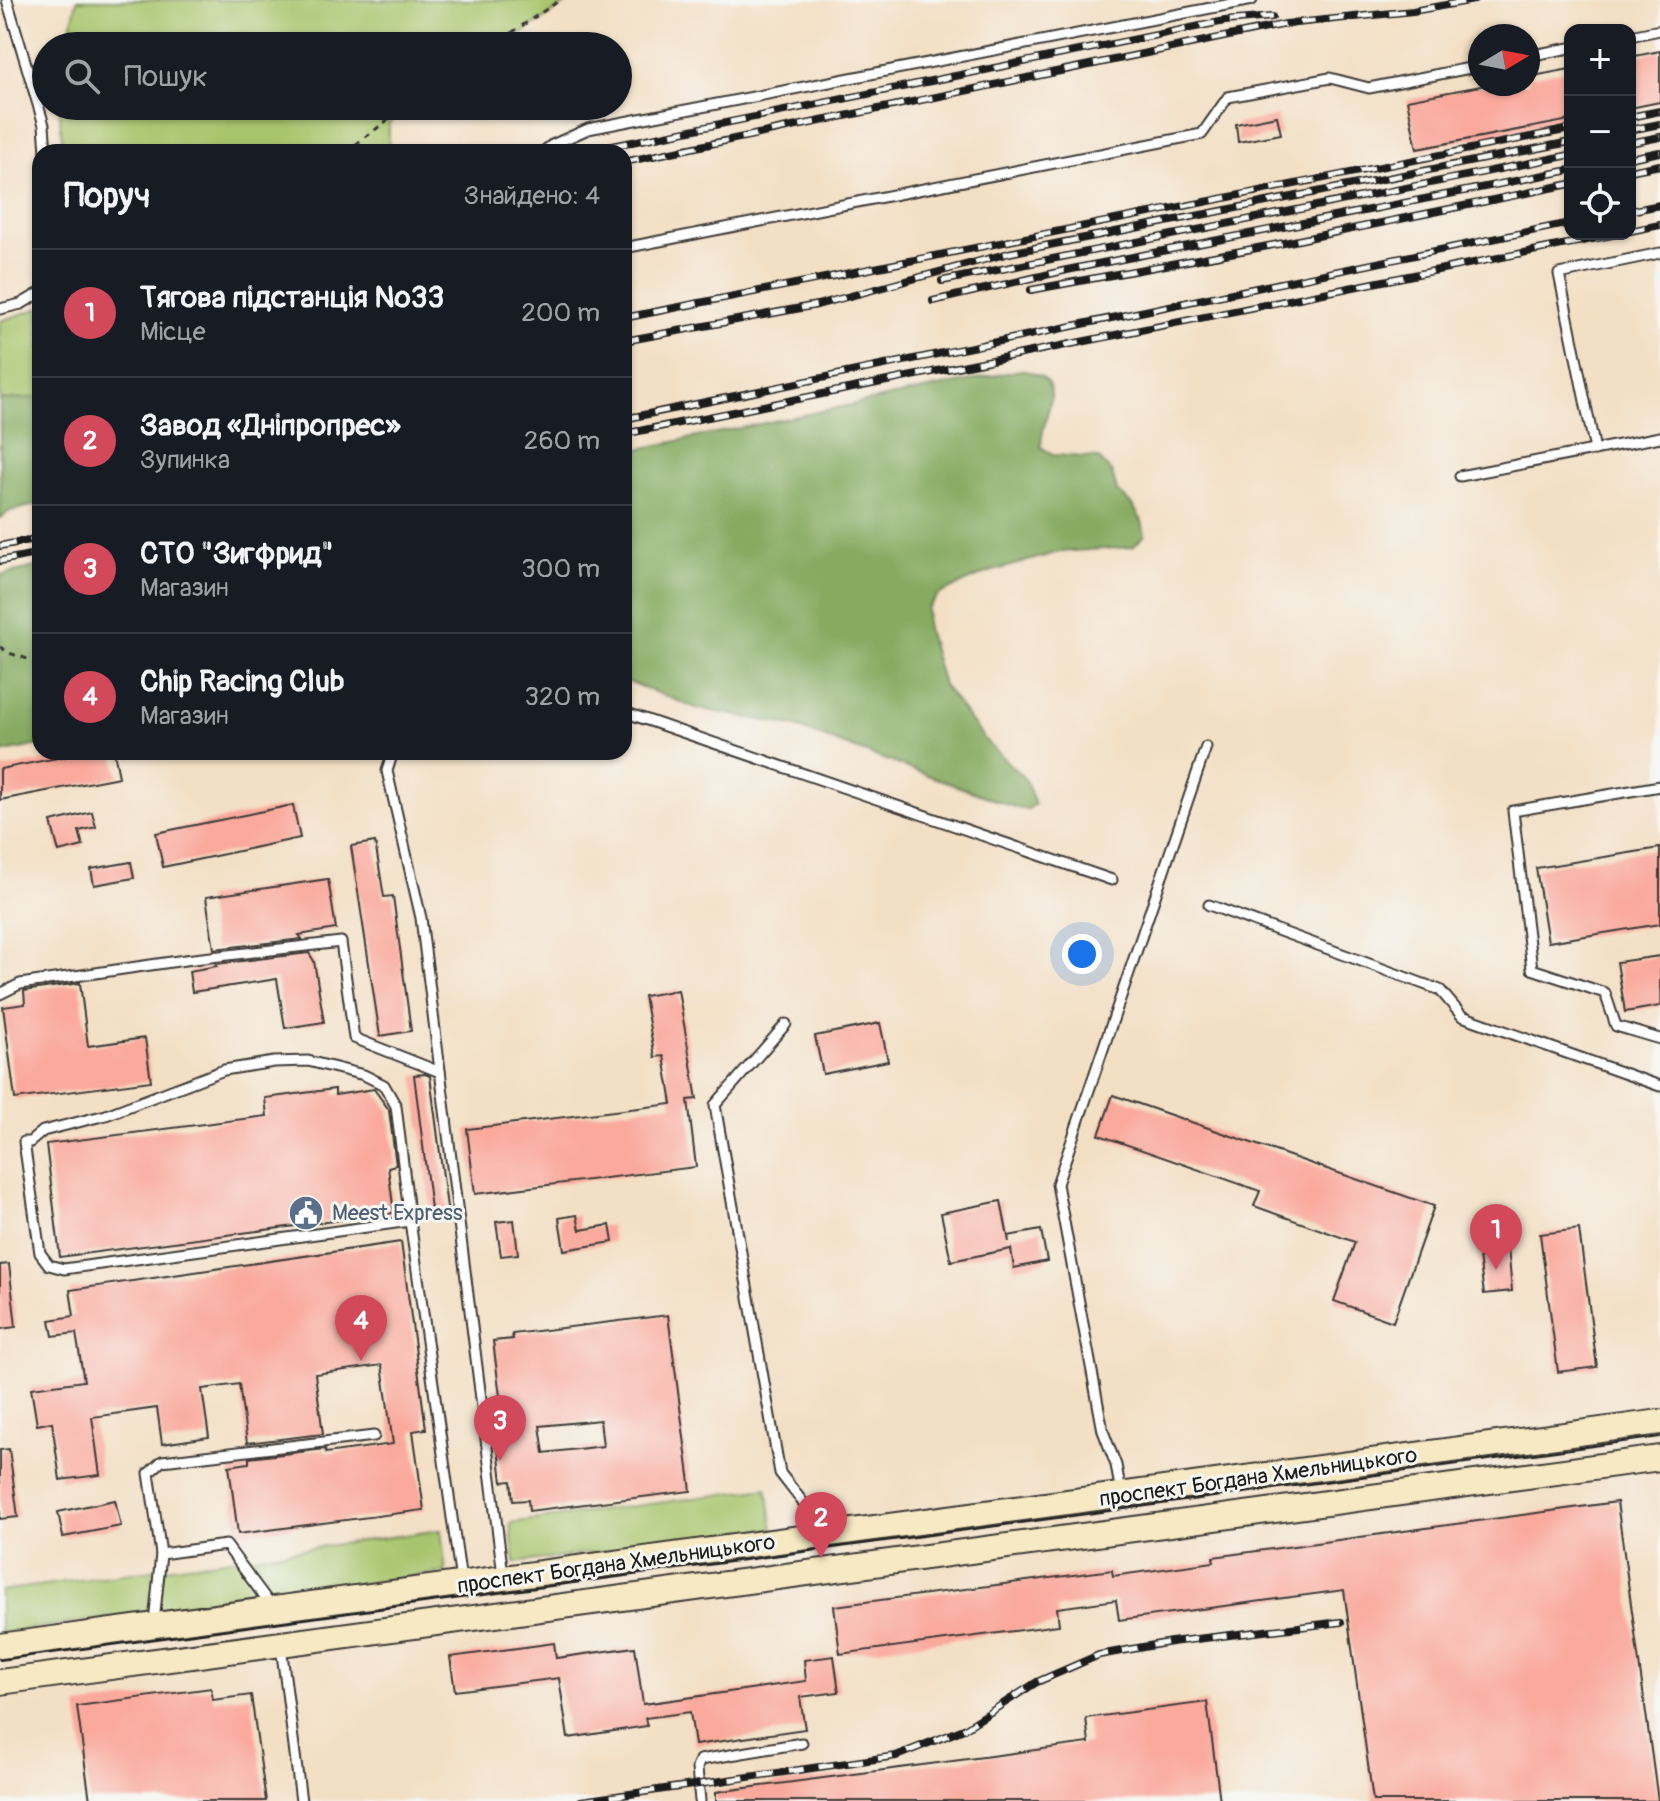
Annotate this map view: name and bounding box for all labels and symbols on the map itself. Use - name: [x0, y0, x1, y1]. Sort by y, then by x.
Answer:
- north arrow: [1468, 24, 1540, 96]
- your location: [1062, 934, 1102, 974]
- public building icon: Meest Express: [287, 1194, 325, 1232]
- place label: Meest Express: [332, 1199, 463, 1227]
- pin: 1: [1470, 1204, 1522, 1270]
- pin: 4: [335, 1295, 387, 1361]
- pin: 3: [474, 1395, 526, 1461]
- street label: проспект Богдана Хмельницького: [1097, 1441, 1419, 1513]
- pin: 2: [795, 1492, 847, 1558]
- street label: проспект Богдана Хмельницького: [455, 1528, 777, 1600]

